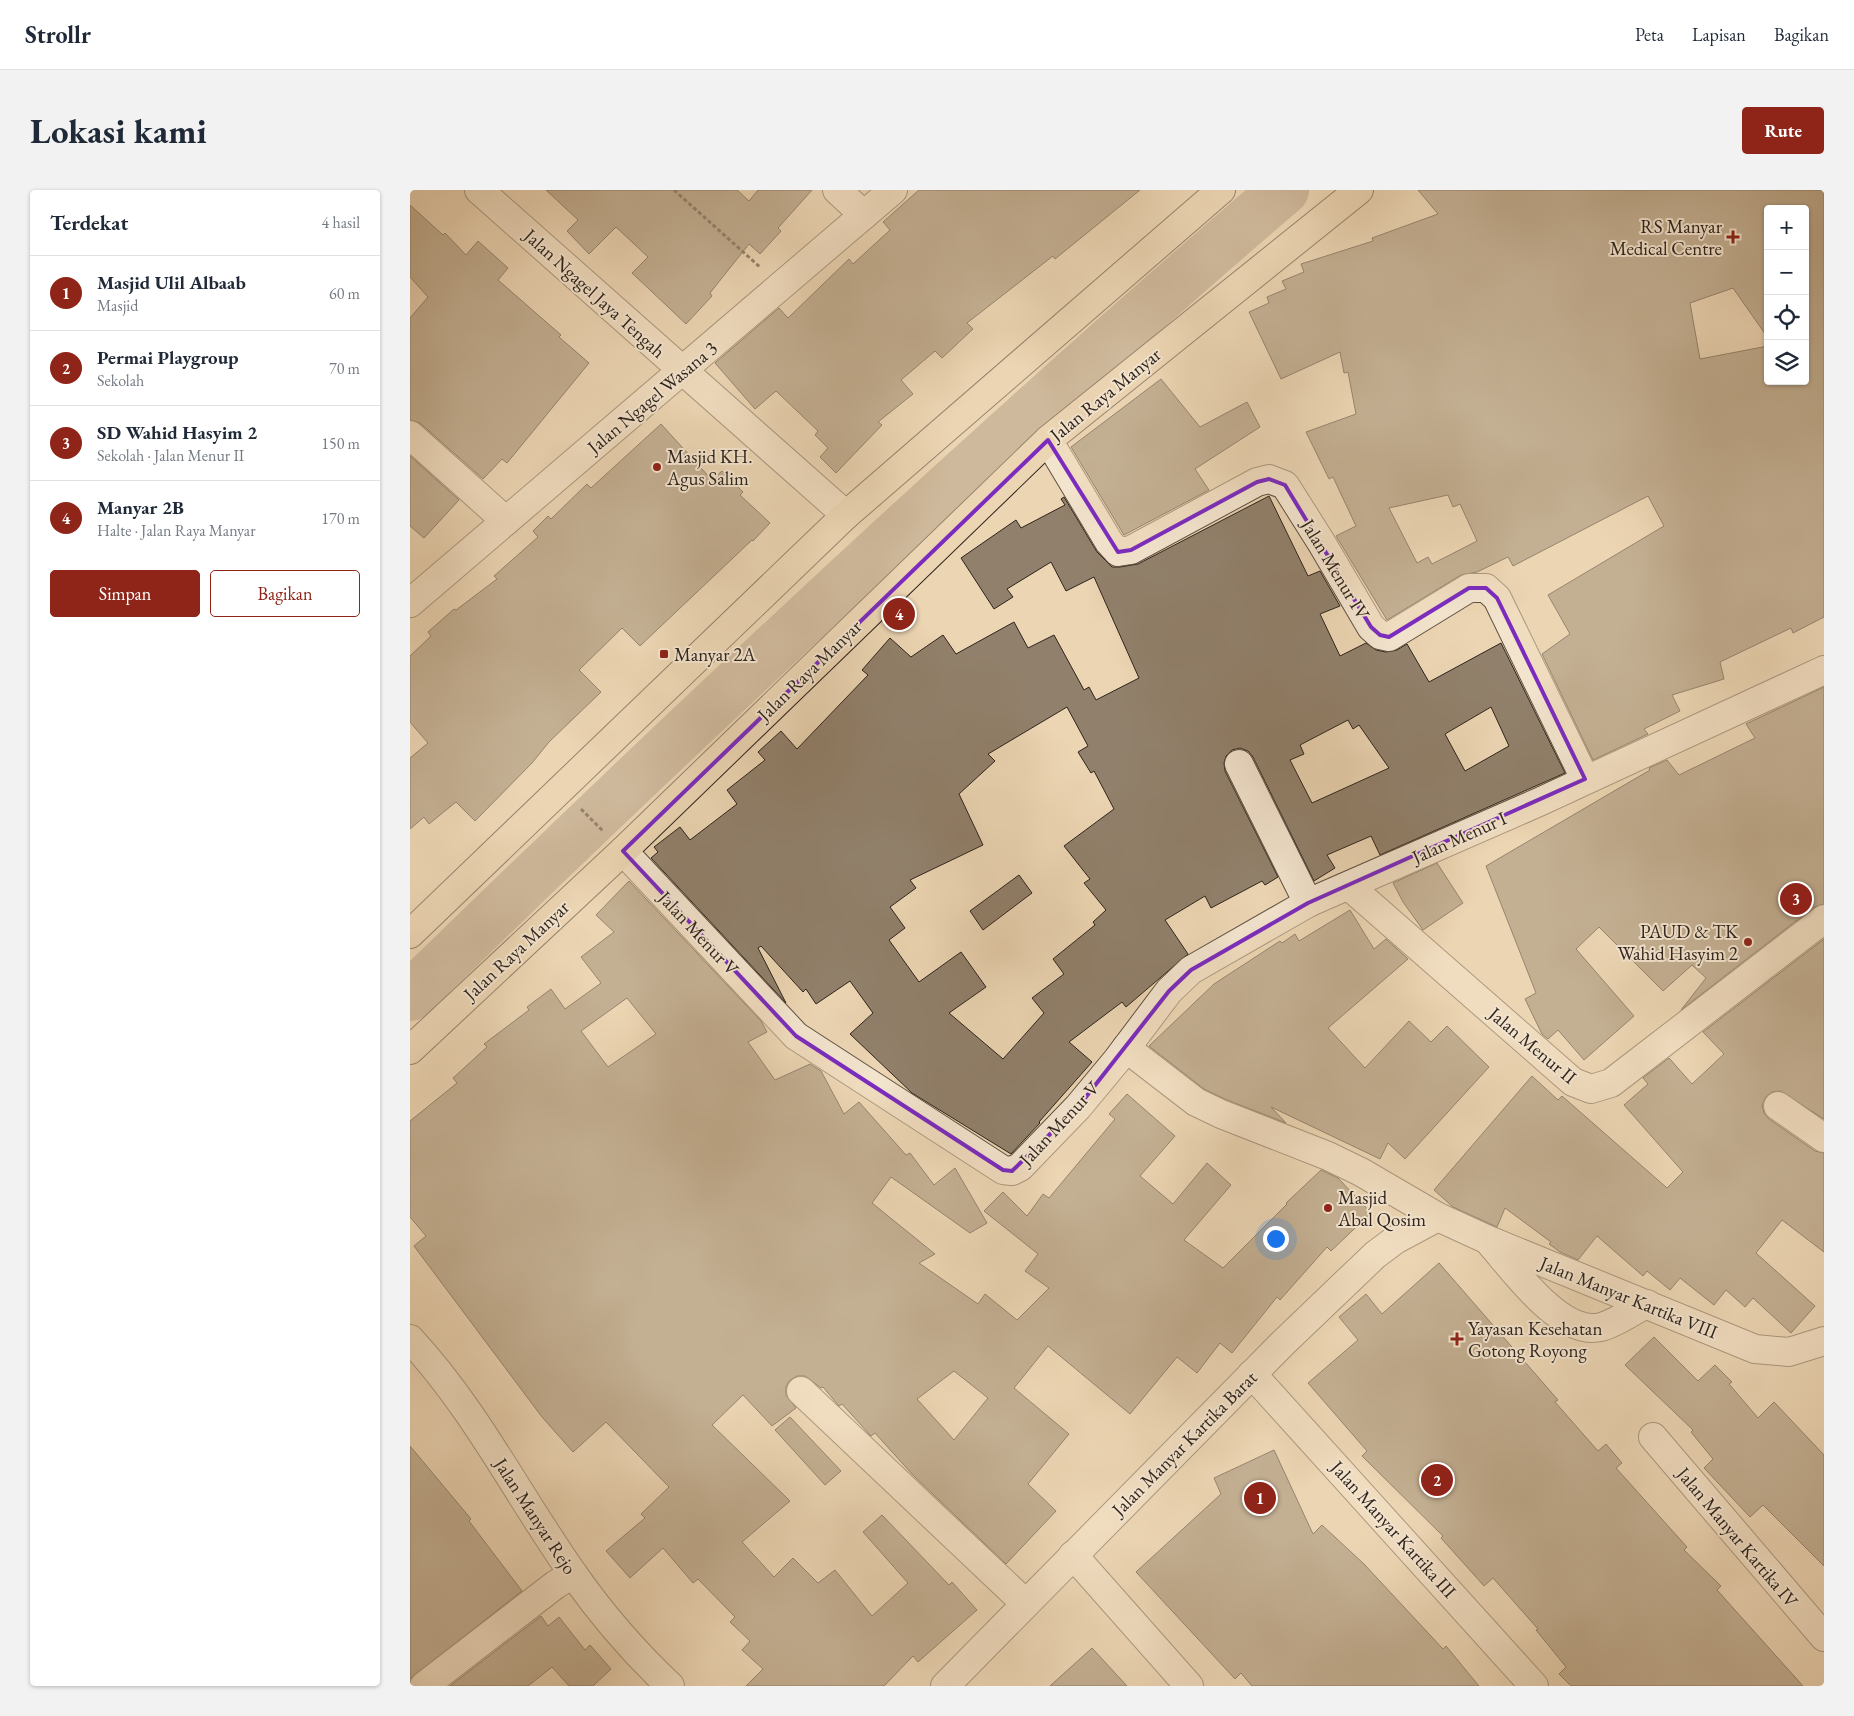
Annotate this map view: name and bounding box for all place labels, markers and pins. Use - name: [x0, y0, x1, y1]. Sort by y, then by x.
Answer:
- place label: RS Manyar Medical Centre: [1610, 214, 1723, 261]
- marker: RS Manyar Medical Centre: [1726, 230, 1740, 244]
- place label: Masjid KH. Agus Salim: [666, 444, 753, 491]
- marker: Masjid KH. Agus Salim: [651, 461, 663, 473]
- pin: 4: [883, 595, 915, 633]
- place label: Manyar 2A: [674, 642, 756, 667]
- marker: Manyar 2A: [658, 648, 670, 660]
- pin: 3: [1780, 880, 1812, 918]
- place label: PAUD & TK Wahid Hasyim 2: [1617, 919, 1739, 966]
- marker: PAUD & TK Wahid Hasyim 2: [1742, 936, 1754, 948]
- place label: Masjid Abal Qosim: [1337, 1185, 1426, 1232]
- marker: Masjid Abal Qosim: [1322, 1202, 1334, 1214]
- place label: Yayasan Kesehatan Gotong Royong: [1468, 1316, 1602, 1363]
- marker: Yayasan Kesehatan Gotong Royong: [1450, 1332, 1464, 1346]
- pin: 2: [1421, 1461, 1453, 1499]
- pin: 1: [1244, 1479, 1276, 1517]

